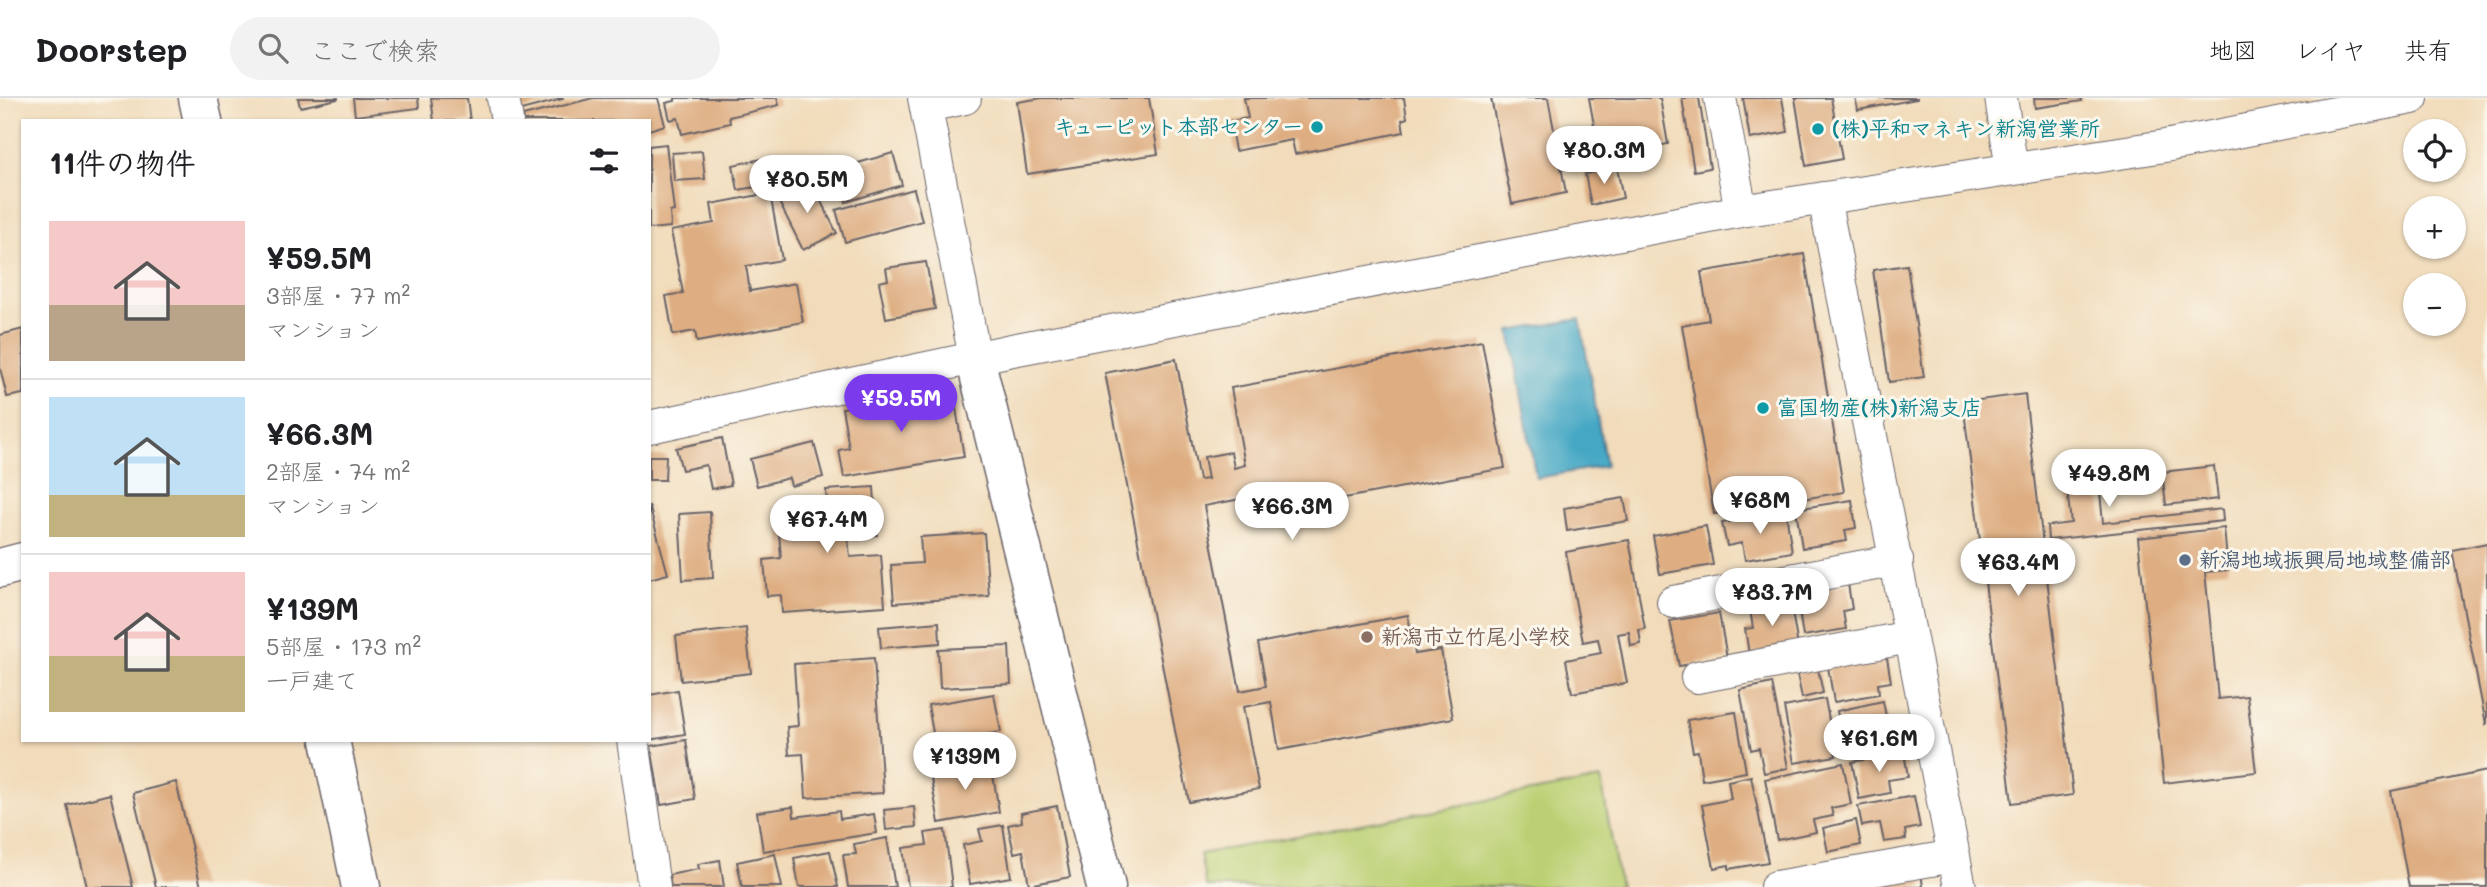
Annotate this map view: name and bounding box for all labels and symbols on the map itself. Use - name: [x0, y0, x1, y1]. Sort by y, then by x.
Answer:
- place label: キューピット本部センター: [1054, 112, 1303, 139]
- place label: (株)平和マネキン新潟営業所: [1832, 114, 2100, 141]
- marker: キューピット本部センター: [1309, 119, 1325, 135]
- marker: (株)平和マネキン新潟営業所: [1810, 121, 1826, 137]
- pin: ¥80.3M: [1547, 126, 1661, 186]
- pin: ¥80.5M: [750, 156, 864, 215]
- pin: ¥59.5M: [844, 374, 958, 434]
- place label: 富国物産(株)新潟支店: [1777, 393, 1982, 420]
- marker: 富国物産(株)新潟支店: [1755, 400, 1771, 416]
- pin: ¥49.8M: [2052, 450, 2166, 509]
- pin: ¥68M: [1719, 476, 1801, 536]
- pin: ¥66.3M: [1235, 482, 1349, 542]
- pin: ¥67.4M: [770, 496, 884, 555]
- pin: ¥63.4M: [1961, 538, 2075, 598]
- place label: 新潟地域振興局地域整備部: [2199, 545, 2451, 572]
- marker: 新潟地域振興局地域整備部: [2177, 552, 2193, 568]
- pin: ¥83.7M: [1715, 568, 1829, 628]
- place label: 新潟市立竹尾小学校: [1381, 622, 1570, 649]
- marker: 新潟市立竹尾小学校: [1359, 629, 1375, 645]
- pin: ¥61.6M: [1822, 714, 1936, 774]
- pin: ¥139M: [916, 732, 1014, 792]

